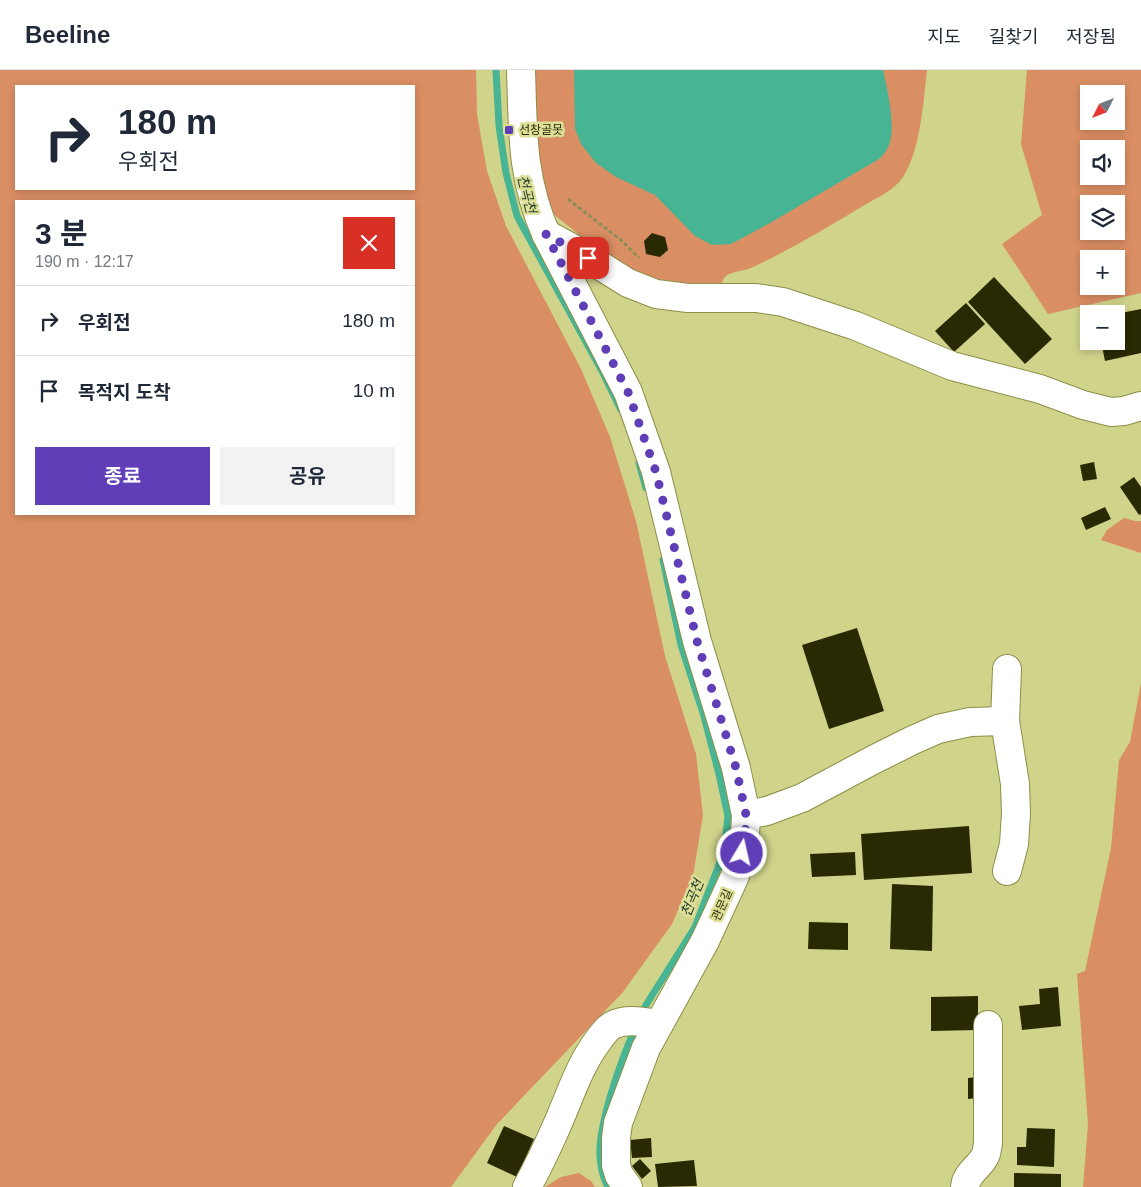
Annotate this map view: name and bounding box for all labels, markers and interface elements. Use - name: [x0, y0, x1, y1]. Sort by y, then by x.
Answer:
- text: Beeline: [25, 21, 110, 48]
- text: 지도: [928, 27, 961, 47]
- text: 길찾기: [989, 27, 1038, 47]
- text: 저장됨: [1066, 27, 1116, 47]
- north arrow: [1080, 85, 1125, 130]
- map controls: [1080, 85, 1125, 350]
- text: 180 m: [118, 102, 217, 141]
- icon: right: [35, 105, 100, 170]
- place label: 선창골못: [519, 123, 563, 137]
- marker: 선창골못: [503, 124, 515, 136]
- button: sound: [1080, 140, 1125, 185]
- text: 우회전: [118, 149, 179, 174]
- water label: 천곡천: [515, 173, 540, 216]
- button: layers: [1080, 195, 1125, 240]
- text: 3 분: [35, 217, 88, 250]
- button: close: [343, 217, 395, 269]
- pin: [567, 237, 609, 279]
- icon: arrive: [574, 244, 602, 272]
- button: +: [1080, 250, 1125, 295]
- text: 190 m · 12:17: [35, 253, 134, 270]
- button: −: [1080, 305, 1125, 350]
- icon: right: [35, 307, 63, 335]
- text: 180 m: [342, 310, 395, 331]
- text: 우회전: [78, 312, 130, 333]
- icon: arrive: [35, 377, 63, 405]
- text: 10 m: [353, 380, 395, 401]
- text: 목적지 도착: [78, 382, 171, 403]
- button: 종료: [35, 447, 210, 505]
- button: 공유: [220, 447, 395, 505]
- position arrow: [715, 826, 767, 878]
- water label: 천곡천: [677, 876, 707, 919]
- street label: 관문길: [709, 887, 735, 923]

